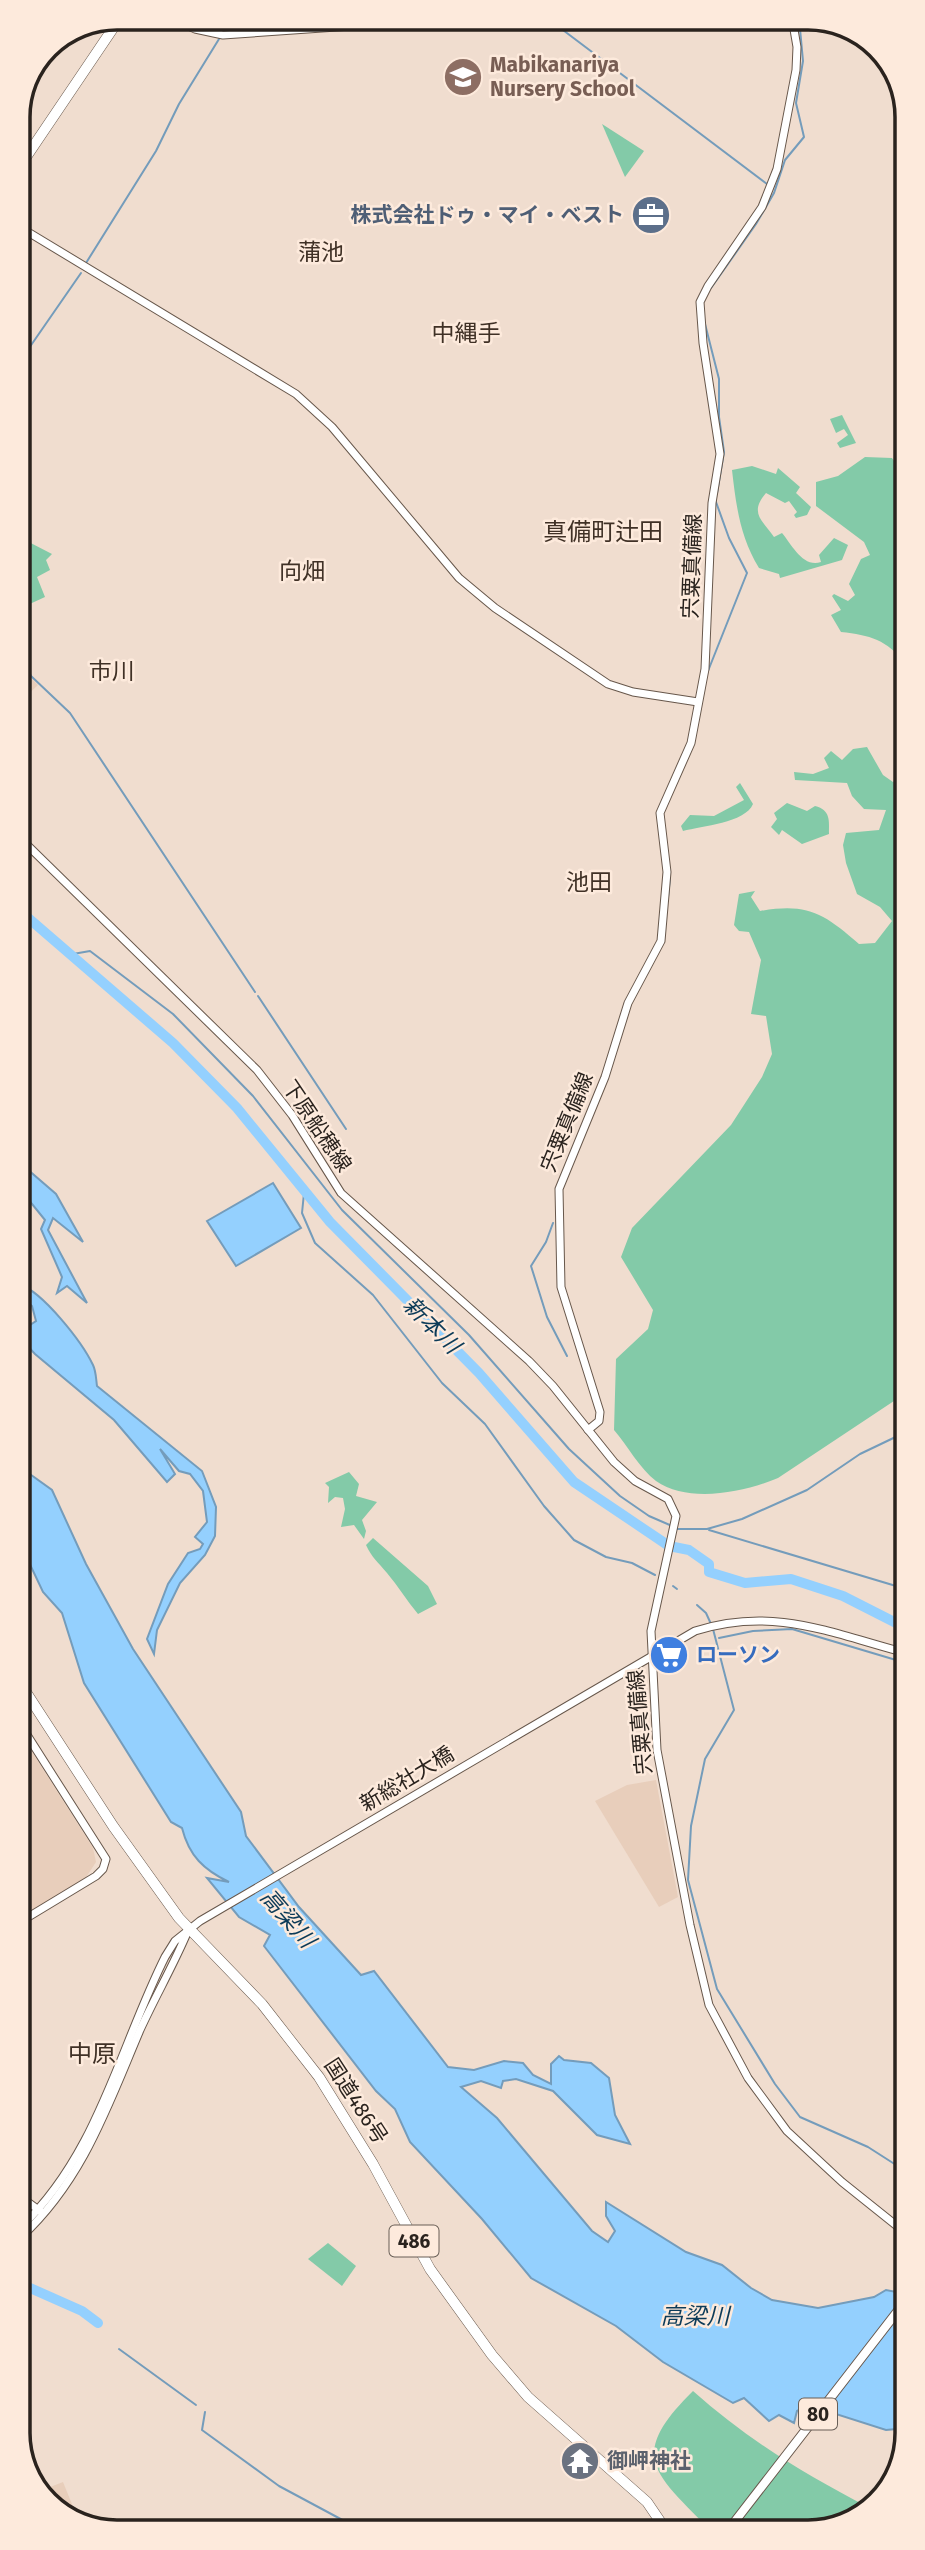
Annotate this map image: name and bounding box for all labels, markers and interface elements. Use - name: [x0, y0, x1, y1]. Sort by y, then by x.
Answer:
- place label: Mabikanariya Nursery School: [490, 52, 636, 102]
- school or university icon: Mabikanariya Nursery School: [442, 56, 484, 98]
- office icon: 株式会社ドゥ・マイ・ベスト: [630, 194, 672, 236]
- place label: 株式会社ドゥ・マイ・ベスト: [351, 202, 624, 228]
- district label: 蒲池: [298, 238, 344, 266]
- district label: 中縄手: [432, 319, 501, 347]
- street label: 宍粟真備線: [677, 513, 707, 619]
- district label: 真備町辻田: [543, 518, 663, 546]
- district label: 向畑: [279, 557, 325, 585]
- district label: 市川: [89, 657, 135, 685]
- district label: 池田: [566, 868, 612, 896]
- street label: 宍粟真備線: [535, 1068, 599, 1176]
- street label: 下原船穂線: [277, 1075, 357, 1177]
- water label: 新本川: [398, 1291, 468, 1361]
- supermarket icon: ローソン: [648, 1634, 690, 1676]
- place label: ローソン: [696, 1642, 780, 1668]
- street label: 宍粟真備線: [622, 1669, 658, 1775]
- street label: 新総社大橋: [355, 1741, 459, 1817]
- water label: 高梁川: [255, 1883, 323, 1955]
- district label: 中原: [68, 2040, 116, 2068]
- street label: 国道486号: [319, 2053, 393, 2149]
- road number: 486: [390, 2226, 438, 2256]
- water label: 高梁川: [661, 2302, 733, 2330]
- road number: 80: [799, 2398, 837, 2430]
- temple icon: 御岬神社: [559, 2440, 601, 2482]
- place label: 御岬神社: [607, 2448, 691, 2474]

